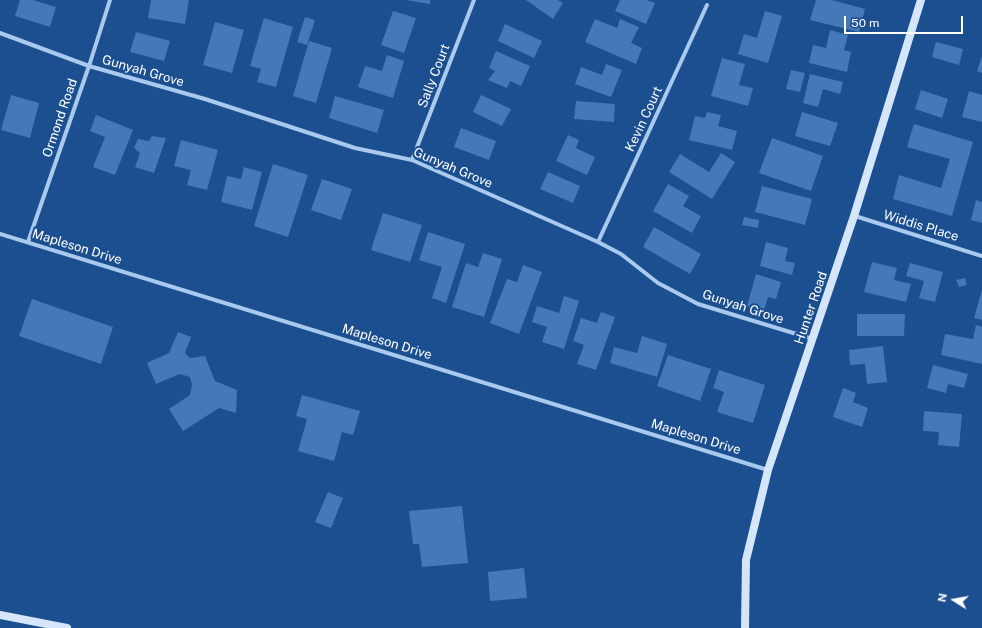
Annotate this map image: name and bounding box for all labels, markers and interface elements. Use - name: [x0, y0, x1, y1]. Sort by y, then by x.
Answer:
- scale bar: [846, 8, 965, 34]
- text: 50 m: [851, 16, 879, 30]
- street label: Sally Court: [415, 42, 453, 110]
- street label: Gunyah Grove: [100, 52, 186, 90]
- street label: Ormond Road: [39, 77, 81, 159]
- street label: Kevin Court: [622, 84, 666, 154]
- street label: Gunyah Grove: [411, 144, 495, 192]
- street label: Widdis Place: [881, 207, 961, 245]
- street label: Mapleson Drive: [30, 226, 124, 268]
- street label: Hunter Road: [791, 269, 831, 347]
- street label: Gunyah Grove: [700, 287, 786, 327]
- street label: Mapleson Drive: [340, 321, 434, 363]
- street label: Mapleson Drive: [649, 416, 743, 458]
- north arrow: [934, 580, 974, 620]
- text: N: [936, 592, 949, 603]

